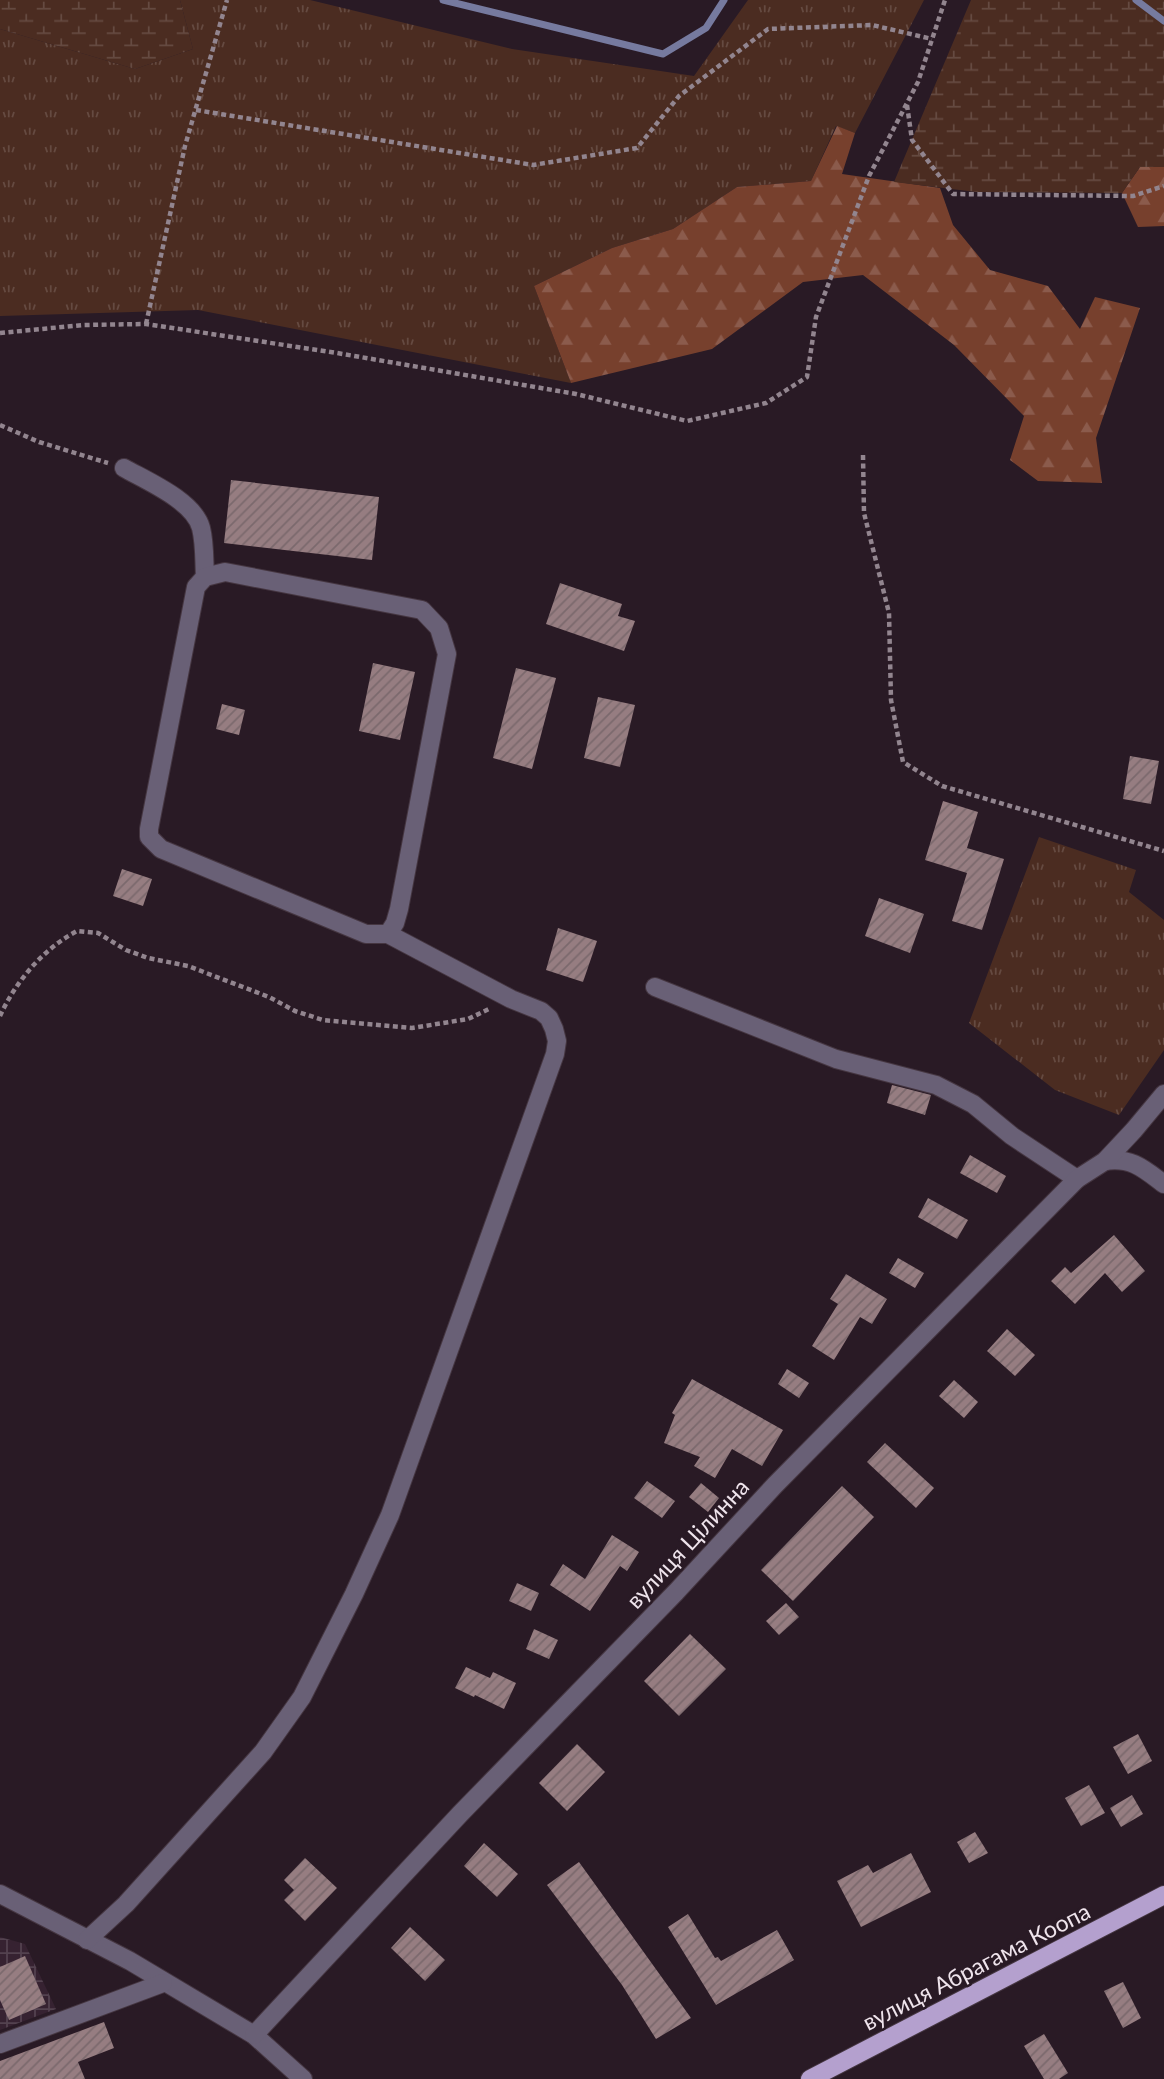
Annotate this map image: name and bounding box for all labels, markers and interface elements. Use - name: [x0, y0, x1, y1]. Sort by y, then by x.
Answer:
- street label: вулиця Цілинна: [620, 1472, 754, 1614]
- street label: вулиця Абрагама Коопа: [857, 1896, 1095, 2036]

